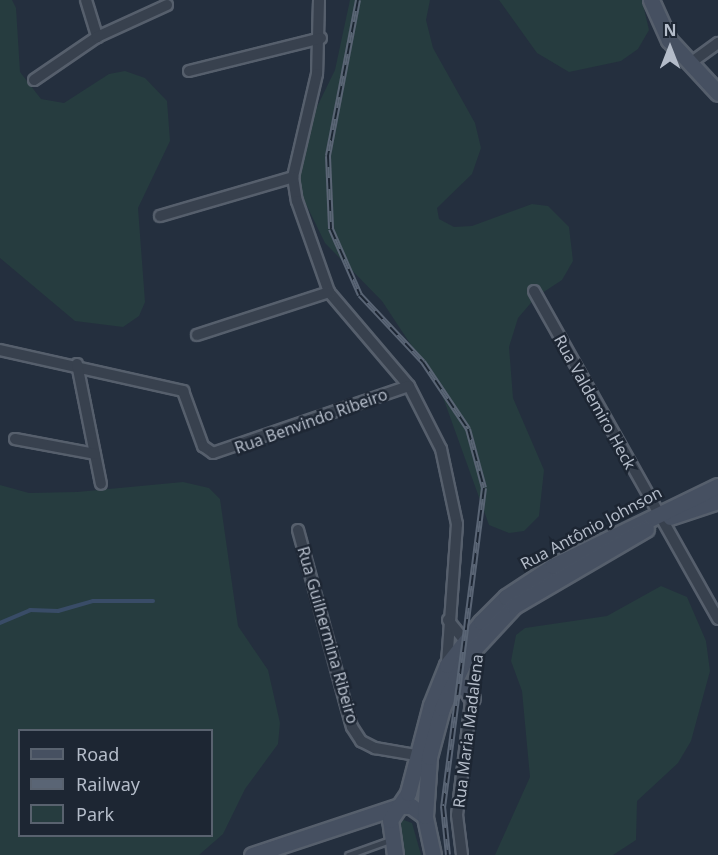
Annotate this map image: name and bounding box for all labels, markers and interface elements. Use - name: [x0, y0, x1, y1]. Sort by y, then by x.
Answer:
- north arrow: [640, 18, 700, 78]
- text: N: [663, 19, 677, 41]
- street label: Rua Valdemiro Heck: [550, 332, 640, 472]
- street label: Rua Benvindo Ribeiro: [232, 384, 390, 458]
- street label: Rua Antônio Johnson: [517, 483, 665, 573]
- street label: Rua Guilhermina Ribeiro: [293, 544, 363, 726]
- street label: Rua Maria Madalena: [449, 653, 487, 809]
- legend: [18, 729, 213, 837]
- text: Road: [76, 742, 119, 766]
- text: Railway: [76, 772, 140, 796]
- text: Park: [76, 802, 114, 826]

